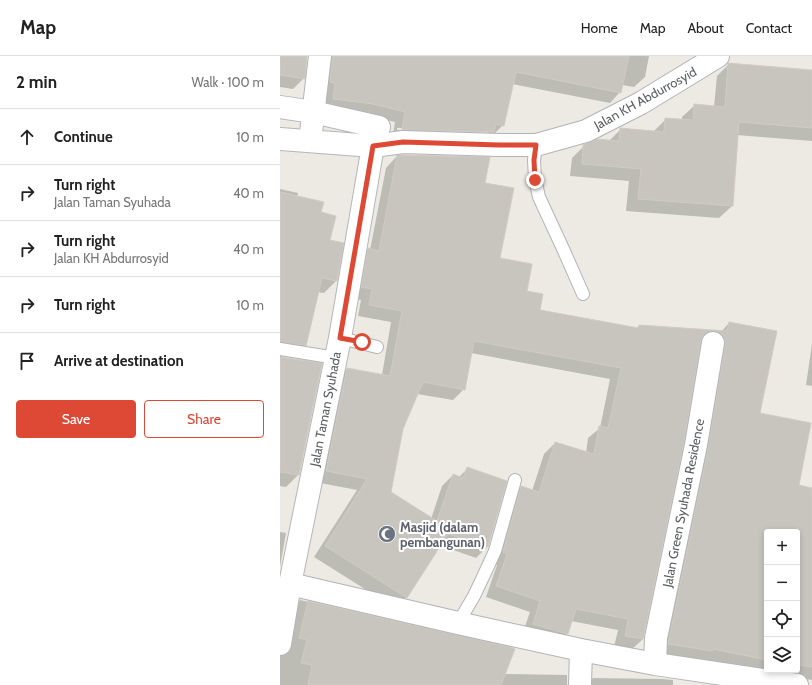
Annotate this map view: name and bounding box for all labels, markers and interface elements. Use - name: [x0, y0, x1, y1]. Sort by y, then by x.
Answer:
- text: Map: [20, 16, 56, 39]
- text: Home: [581, 19, 618, 37]
- text: Map: [640, 19, 665, 37]
- text: About: [687, 19, 724, 37]
- text: Contact: [746, 19, 792, 37]
- street label: Jalan KH Abdurrosyid: [590, 63, 699, 133]
- text: 2 min: [16, 72, 57, 92]
- text: Walk · 100 m: [191, 74, 264, 90]
- icon: ahead: [16, 126, 38, 148]
- text: Continue: [54, 128, 113, 146]
- text: 10 m: [236, 129, 264, 145]
- route end: [526, 171, 544, 189]
- text: Turn right: [54, 176, 115, 194]
- icon: right: [16, 182, 38, 204]
- text: 40 m: [233, 185, 264, 201]
- text: Jalan Taman Syuhada: [54, 194, 171, 210]
- text: Turn right: [54, 232, 115, 250]
- icon: right: [16, 238, 38, 260]
- text: 40 m: [233, 241, 264, 257]
- text: Jalan KH Abdurrosyid: [54, 250, 169, 266]
- icon: right: [16, 294, 38, 316]
- text: Turn right: [54, 296, 115, 314]
- text: 10 m: [236, 297, 264, 313]
- route start: [353, 333, 371, 351]
- street label: Jalan Taman Syuhada: [306, 349, 344, 469]
- icon: arrive: [16, 350, 38, 372]
- text: Arrive at destination: [54, 352, 184, 370]
- button: Save: [16, 400, 136, 438]
- button: Share: [144, 400, 264, 438]
- street label: Jalan Green Syuhada Residence: [659, 417, 707, 590]
- place label: Masjid (dalam pembangunan): [400, 519, 485, 550]
- mosque icon: Masjid (dalam pembangunan): [377, 524, 397, 544]
- map controls: [764, 529, 800, 673]
- button: +: [764, 529, 800, 565]
- button: −: [764, 565, 800, 601]
- button: locate: [764, 601, 800, 637]
- button: layers: [764, 637, 800, 673]

